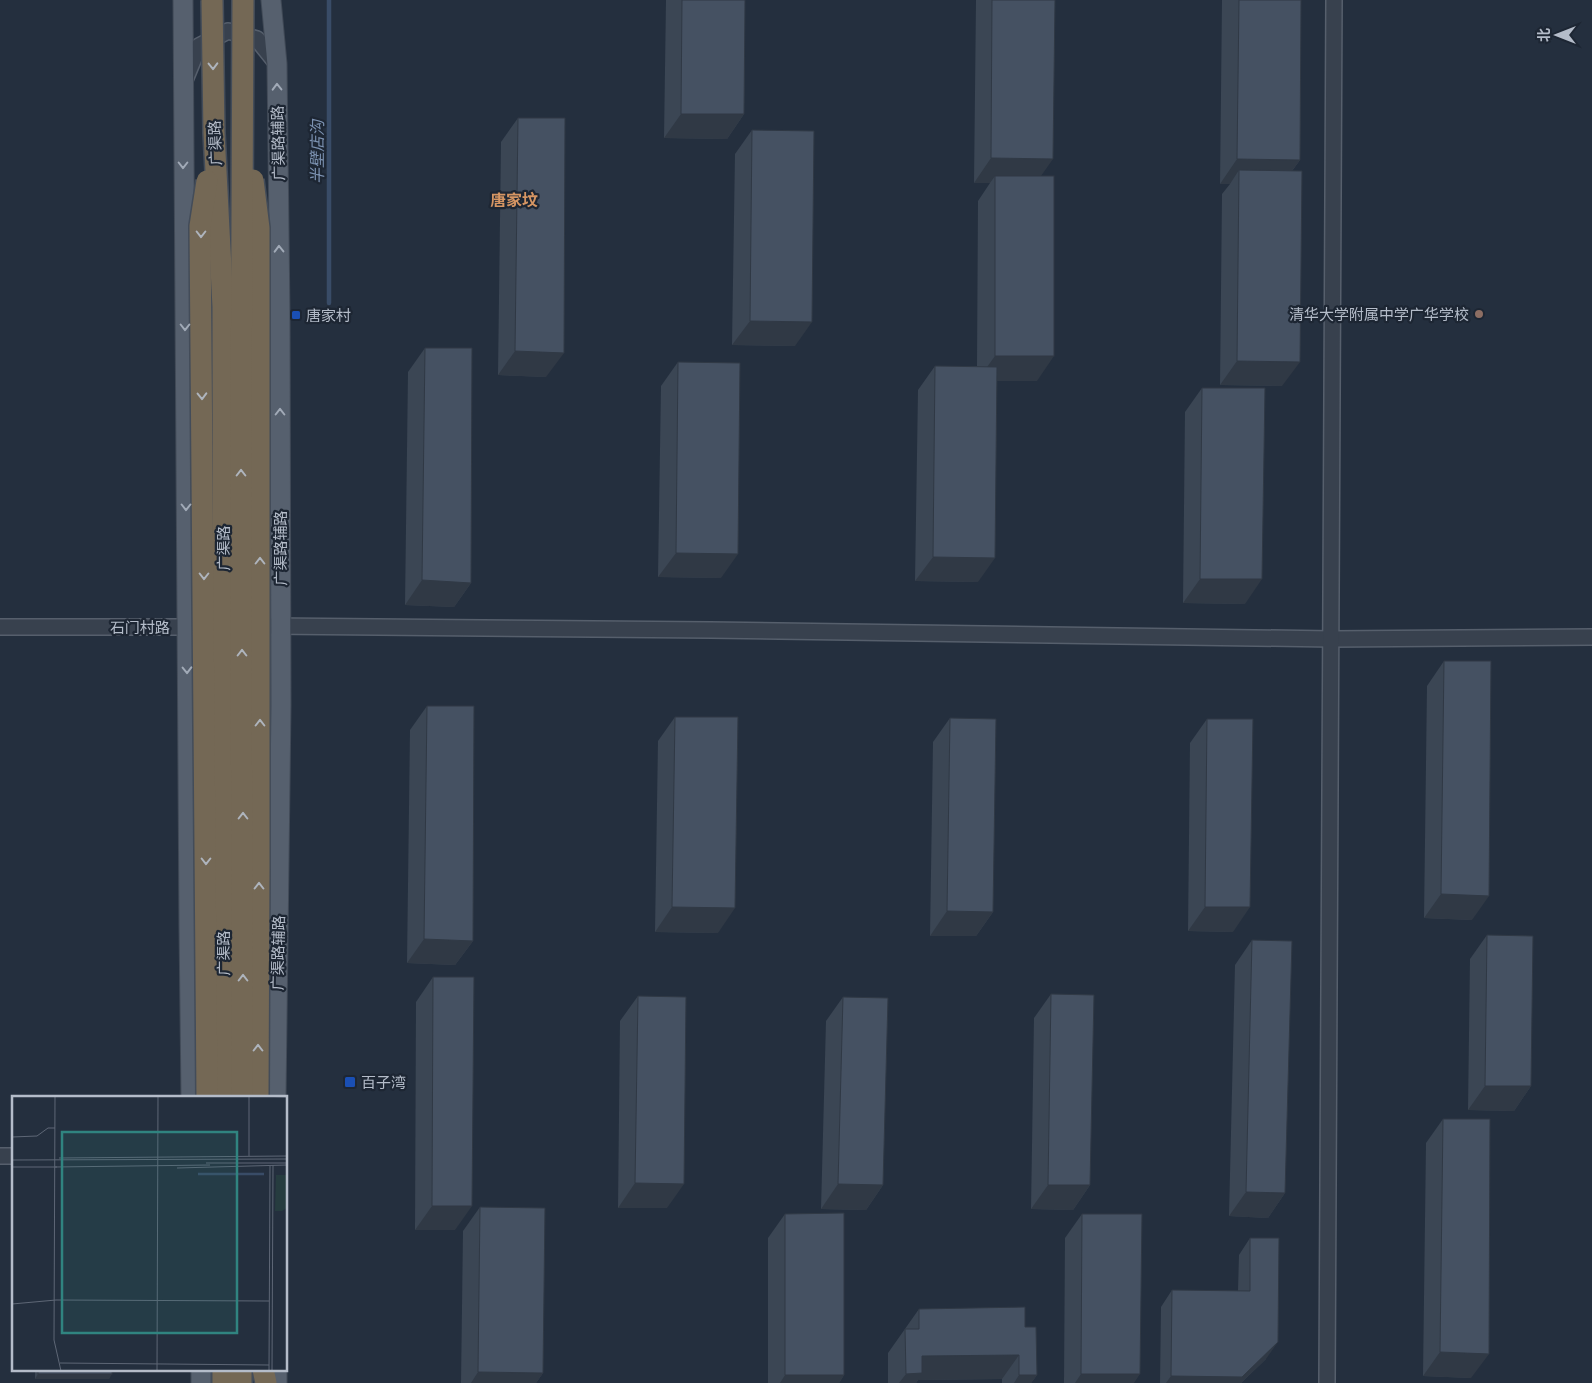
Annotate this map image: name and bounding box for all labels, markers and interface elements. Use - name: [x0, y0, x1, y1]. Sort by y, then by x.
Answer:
- north arrow: [1532, 10, 1582, 60]
- text: 北: [1536, 28, 1552, 42]
- one-way arrow: [208, 62, 218, 70]
- one-way arrow: [272, 83, 282, 90]
- street label: 广渠路辅路: [269, 105, 287, 181]
- water label: 半壁店沟: [309, 118, 326, 184]
- street label: 广渠路: [206, 120, 224, 166]
- one-way arrow: [178, 162, 188, 169]
- district label: 唐家坟: [490, 191, 538, 209]
- one-way arrow: [196, 230, 206, 238]
- one-way arrow: [274, 245, 284, 253]
- place label: 清华大学附属中学广华学校: [1289, 306, 1469, 323]
- place label: 唐家村: [306, 307, 351, 324]
- marker: 清华大学附属中学广华学校: [1473, 308, 1485, 320]
- marker: 唐家村: [290, 309, 302, 321]
- one-way arrow: [180, 324, 190, 332]
- one-way arrow: [197, 392, 207, 400]
- one-way arrow: [275, 408, 285, 416]
- one-way arrow: [236, 469, 246, 476]
- one-way arrow: [181, 504, 191, 512]
- street label: 广渠路辅路: [272, 510, 289, 586]
- street label: 广渠路: [215, 525, 232, 571]
- one-way arrow: [255, 556, 265, 564]
- one-way arrow: [199, 572, 209, 580]
- street label: 石门村路: [110, 619, 170, 636]
- one-way arrow: [237, 649, 247, 656]
- one-way arrow: [182, 666, 192, 674]
- one-way arrow: [255, 719, 265, 726]
- one-way arrow: [238, 811, 248, 819]
- one-way arrow: [201, 858, 211, 865]
- one-way arrow: [254, 881, 264, 889]
- street label: 广渠路辅路: [269, 915, 287, 991]
- street label: 广渠路: [215, 930, 232, 976]
- one-way arrow: [238, 974, 248, 982]
- one-way arrow: [253, 1044, 263, 1052]
- place label: 百子湾: [361, 1074, 406, 1091]
- marker: 百子湾: [343, 1075, 357, 1089]
- inset map: [12, 1096, 288, 1370]

